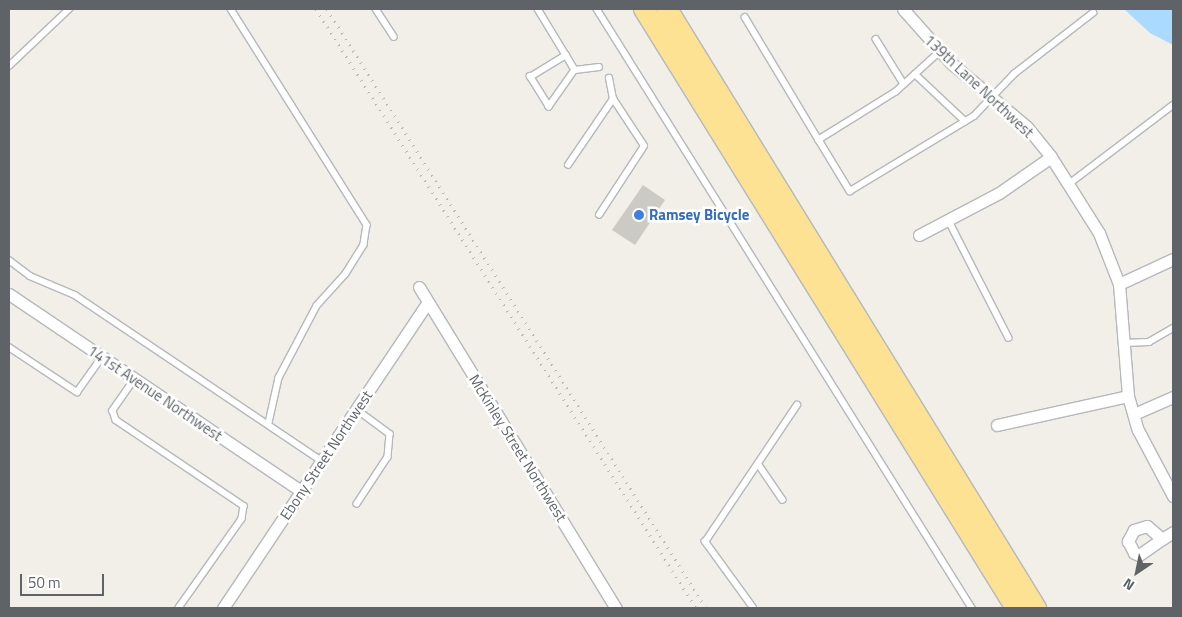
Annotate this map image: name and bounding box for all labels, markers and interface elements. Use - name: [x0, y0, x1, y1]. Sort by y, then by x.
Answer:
- street label: 139th Lane Northwest: [921, 31, 1037, 141]
- place label: Ramsey Bicycle: [649, 206, 749, 224]
- marker: Ramsey Bicycle: [633, 209, 645, 221]
- street label: 141st Avenue Northwest: [84, 341, 226, 445]
- street label: McKinley Street Northwest: [465, 371, 571, 525]
- street label: Ebony Street Northwest: [276, 387, 376, 523]
- north arrow: [1112, 547, 1162, 597]
- scale bar: [22, 564, 106, 596]
- text: 50 m: [28, 571, 61, 594]
- text: N: [1118, 573, 1138, 596]

